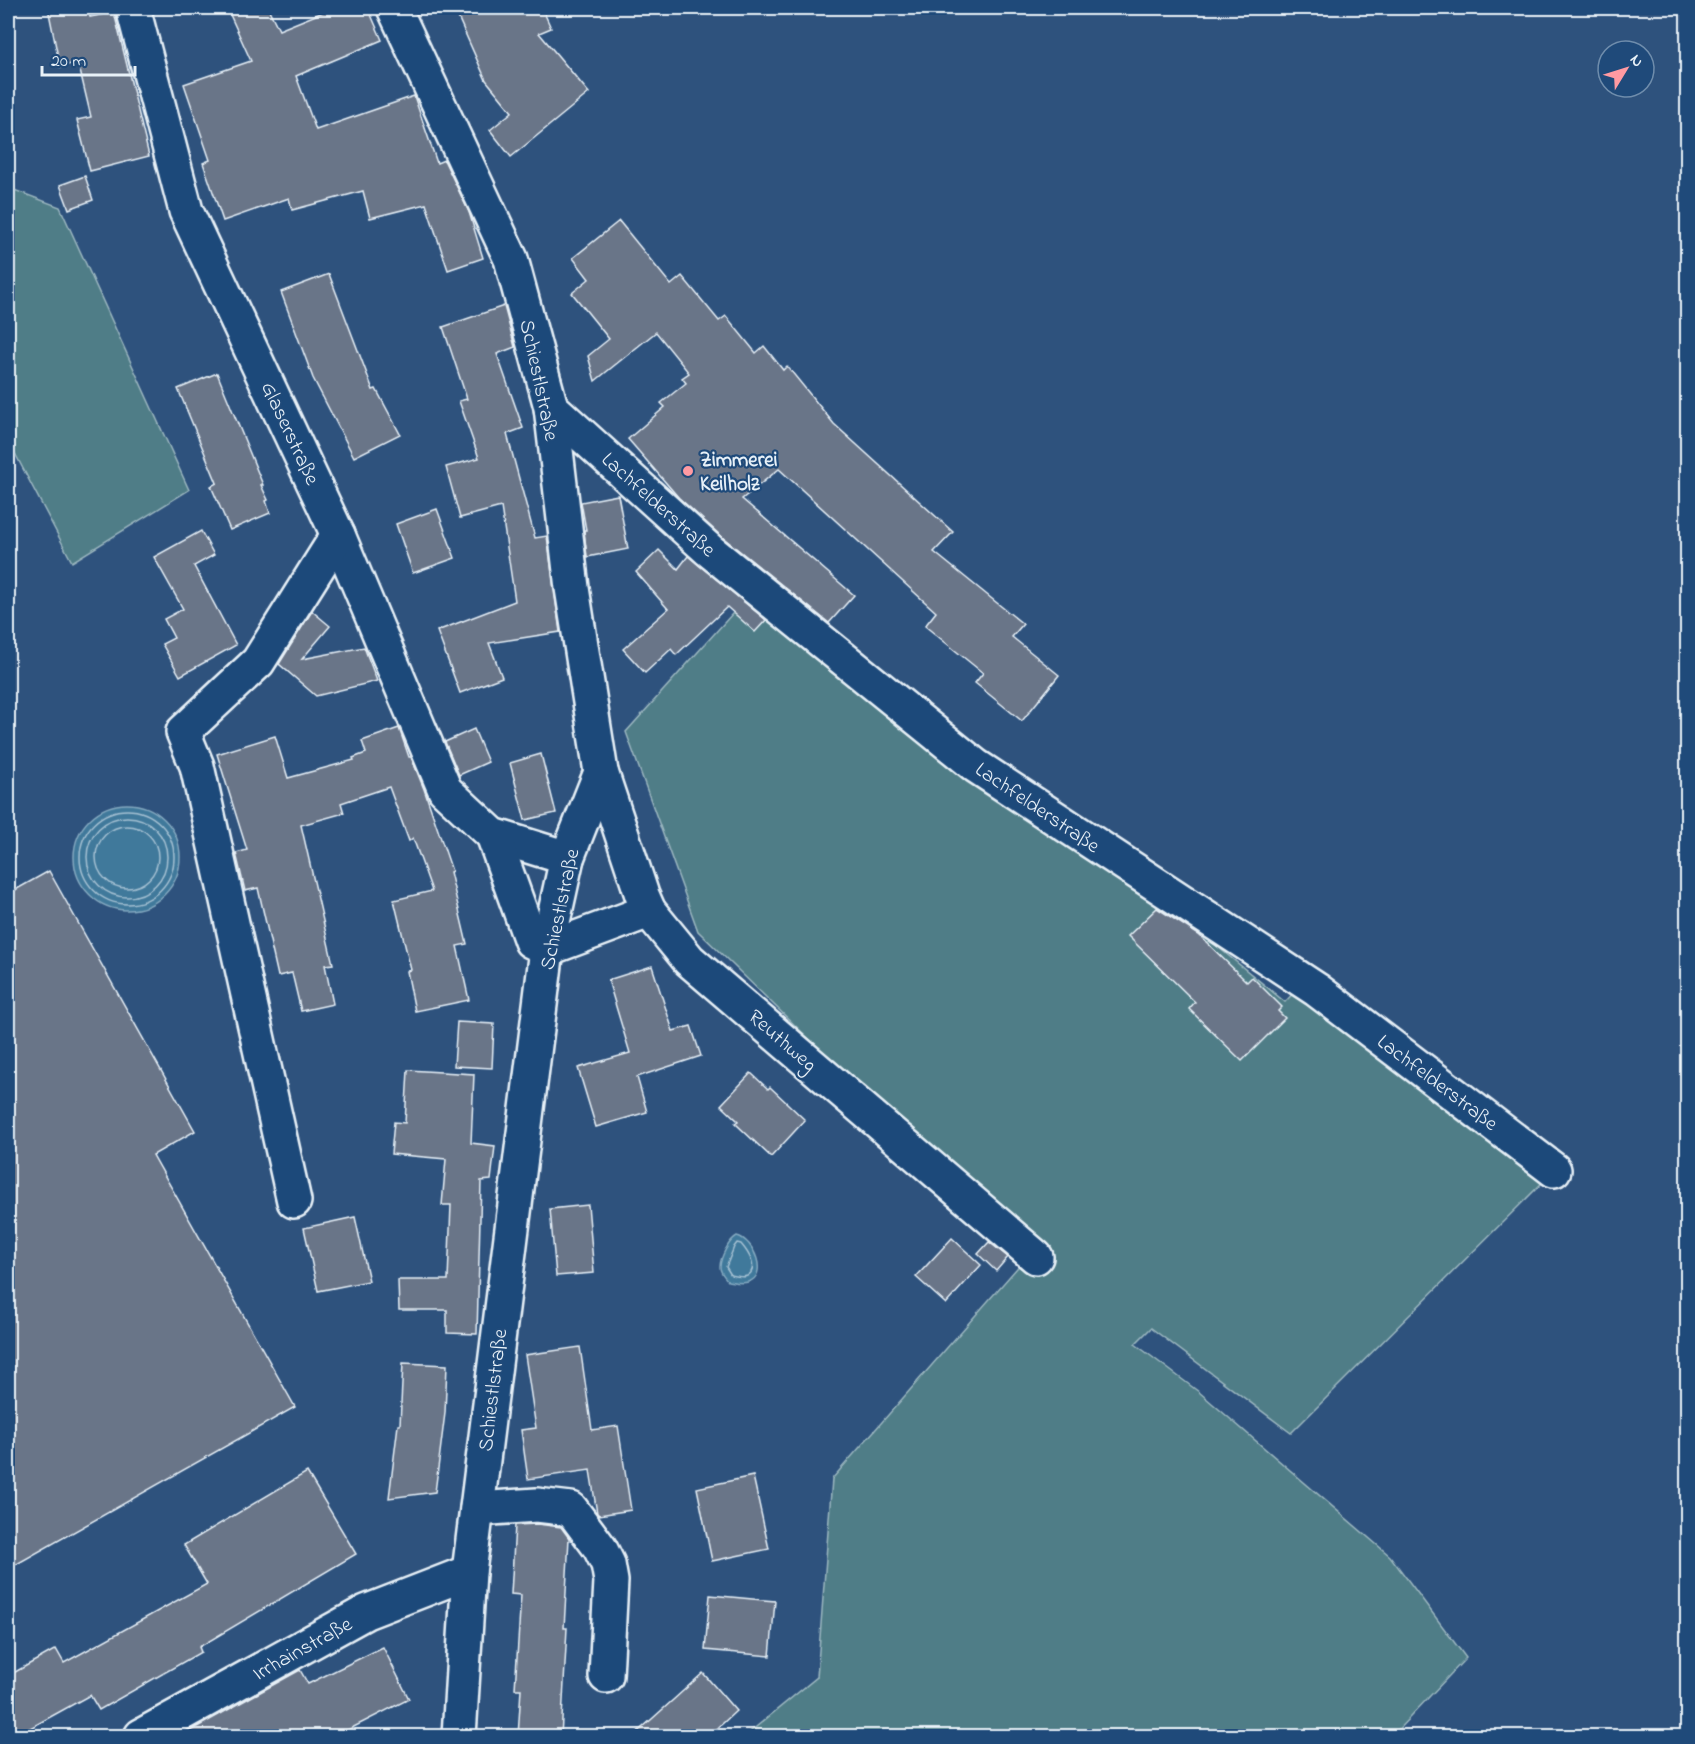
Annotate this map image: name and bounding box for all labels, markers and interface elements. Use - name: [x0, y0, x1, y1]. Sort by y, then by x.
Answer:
- scale bar: [42, 39, 135, 77]
- north arrow: [1596, 39, 1656, 99]
- text: 20 m: [51, 49, 86, 75]
- text: N: [1623, 49, 1649, 73]
- street label: Schiestlstraße: [511, 317, 566, 444]
- street label: Glaserstraße: [252, 377, 326, 491]
- street label: Lachfelderstraße: [594, 446, 722, 565]
- place label: Zimmerei Keilholz: [700, 446, 778, 500]
- marker: Zimmerei Keilholz: [681, 464, 695, 478]
- street label: Lachfelderstraße: [968, 756, 1106, 862]
- street label: Schiestlstraße: [533, 845, 589, 973]
- street label: Reuthweg: [739, 1003, 823, 1081]
- street label: Lachfelderstraße: [1370, 1028, 1504, 1140]
- street label: Schiestlstraße: [472, 1327, 516, 1453]
- street label: Irrhainstraße: [248, 1610, 359, 1689]

